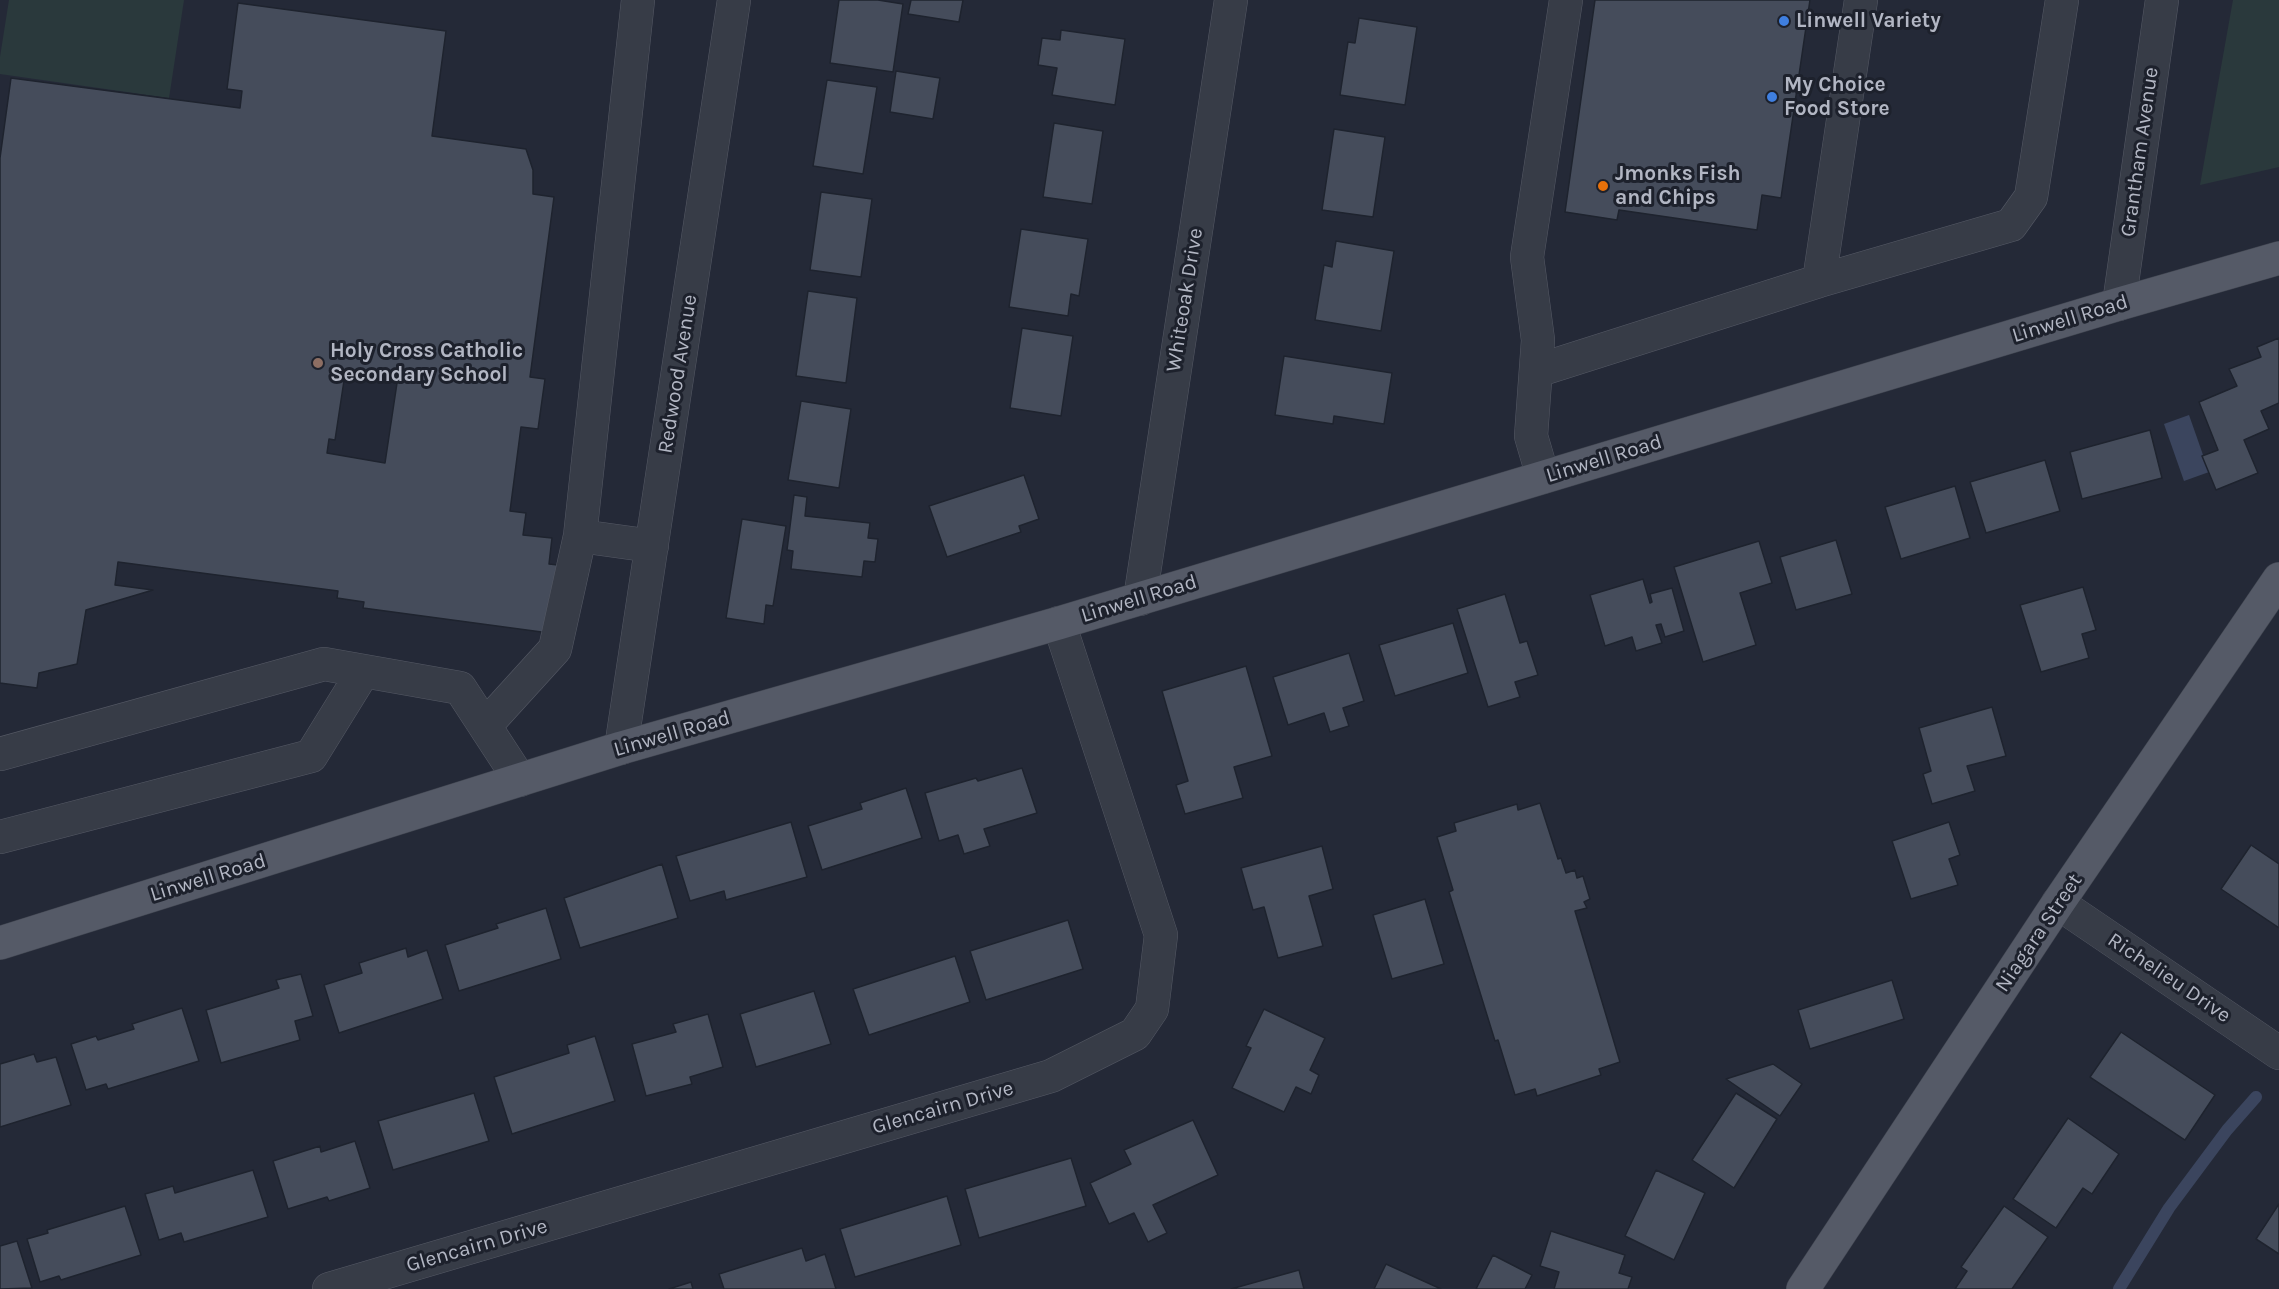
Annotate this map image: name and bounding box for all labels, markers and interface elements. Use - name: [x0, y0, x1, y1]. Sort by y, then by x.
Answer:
- place label: Linwell Variety: [1796, 8, 1941, 34]
- marker: Linwell Variety: [1777, 14, 1791, 28]
- street label: Grantham Avenue: [2116, 65, 2164, 239]
- place label: My Choice Food Store: [1784, 72, 1890, 122]
- marker: My Choice Food Store: [1765, 90, 1779, 104]
- place label: Jmonks Fish and Chips: [1615, 161, 1741, 211]
- marker: Jmonks Fish and Chips: [1596, 179, 1610, 193]
- street label: Whiteoak Drive: [1161, 226, 1209, 374]
- street label: Linwell Road: [2009, 289, 2131, 349]
- street label: Redwood Avenue: [653, 293, 703, 455]
- place label: Holy Cross Catholic Secondary School: [330, 338, 523, 388]
- marker: Holy Cross Catholic Secondary School: [311, 356, 325, 370]
- street label: Linwell Road: [1543, 429, 1665, 489]
- street label: Linwell Road: [1078, 569, 1200, 629]
- street label: Linwell Road: [611, 705, 733, 763]
- street label: Linwell Road: [147, 848, 269, 908]
- street label: Niagara Street: [1990, 869, 2088, 997]
- street label: Richelieu Drive: [2103, 928, 2235, 1028]
- street label: Glencairn Drive: [869, 1076, 1017, 1140]
- street label: Glencairn Drive: [403, 1214, 551, 1278]

